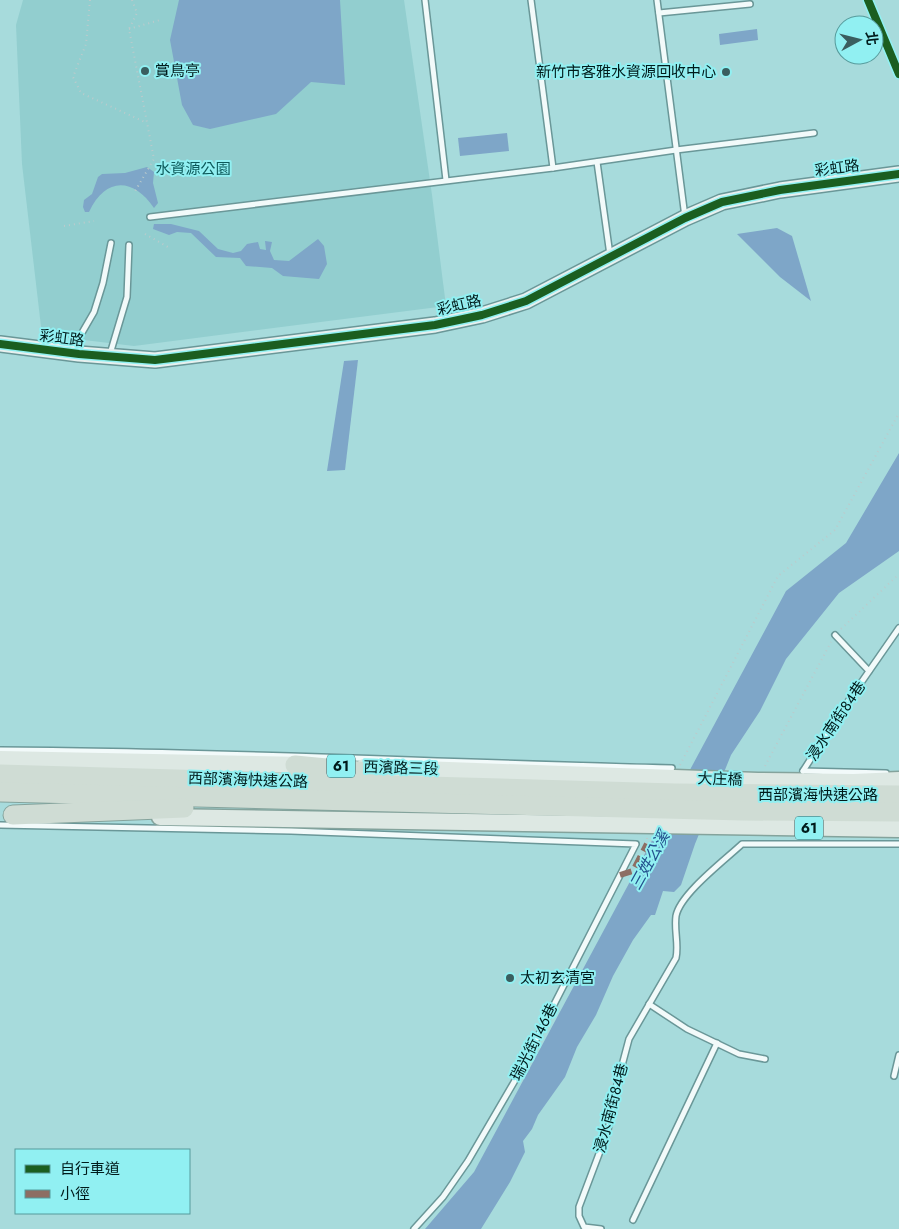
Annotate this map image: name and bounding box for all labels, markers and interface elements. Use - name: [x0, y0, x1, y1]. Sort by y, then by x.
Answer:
- north arrow: [834, 15, 884, 65]
- text: 北: [861, 30, 883, 47]
- place label: 賞鳥亭: [155, 60, 200, 82]
- place label: 新竹市客雅水資源回收中心: [536, 61, 716, 83]
- marker: 賞鳥亭: [139, 65, 151, 77]
- marker: 新竹市客雅水資源回收中心: [720, 66, 732, 78]
- street label: 彩虹路: [813, 154, 861, 182]
- park label: 水資源公園: [155, 158, 231, 180]
- street label: 彩虹路: [435, 289, 483, 321]
- street label: 彩虹路: [38, 324, 86, 352]
- street label: 浸水南街84巷: [801, 677, 871, 765]
- road number: 61: [327, 754, 355, 778]
- street label: 西濱路三段: [363, 756, 439, 780]
- street label: 西部濱海快速公路: [188, 767, 308, 793]
- street label: 大庄橋: [697, 767, 743, 791]
- street label: 西部濱海快速公路: [758, 784, 878, 806]
- road number: 61: [795, 816, 823, 840]
- water label: 三姓公溪: [624, 825, 676, 894]
- place label: 太初玄清宮: [520, 967, 595, 989]
- marker: 太初玄清宮: [504, 972, 516, 984]
- street label: 瑞光街146巷: [505, 1000, 563, 1084]
- street label: 浸水南街84巷: [588, 1061, 634, 1155]
- legend: [15, 1149, 190, 1214]
- text: 自行車道: [60, 1158, 120, 1180]
- text: 小徑: [60, 1183, 90, 1205]

